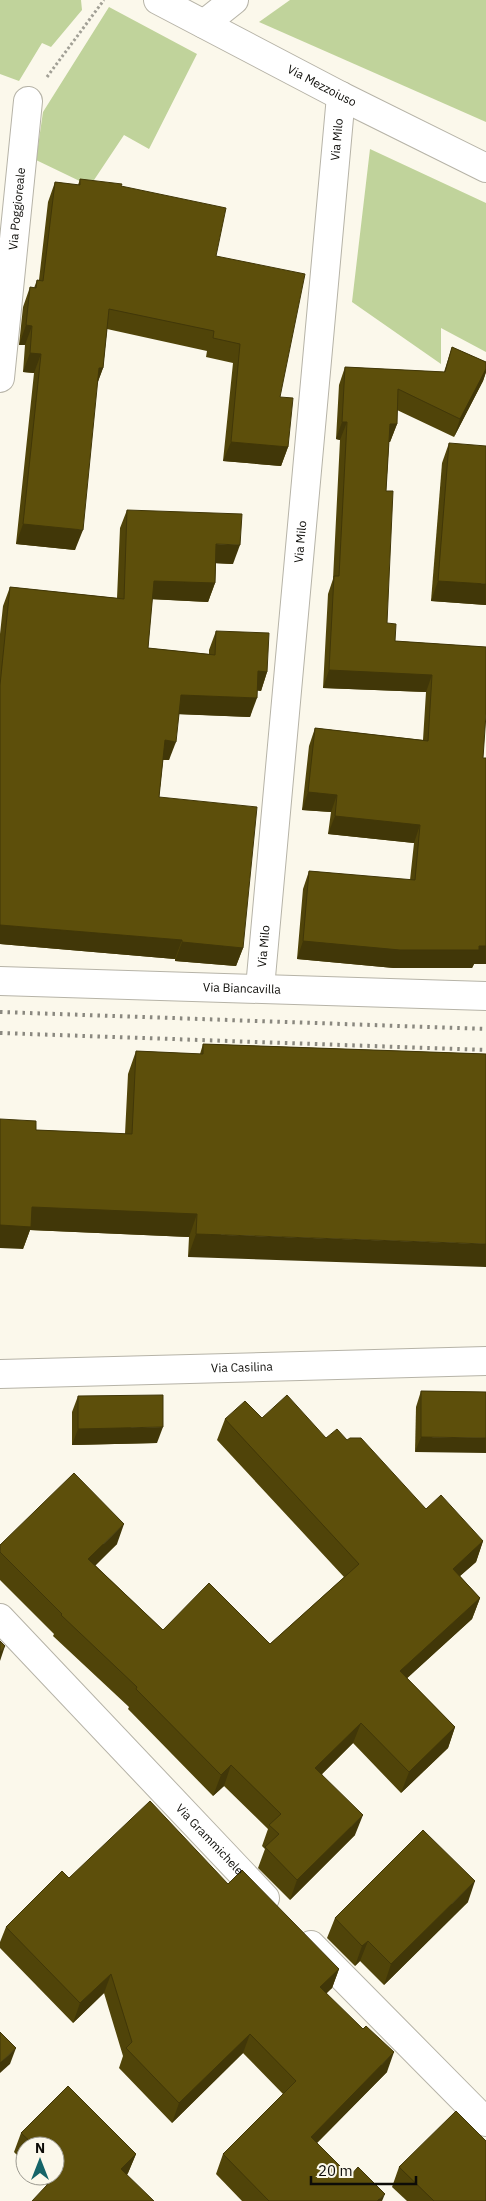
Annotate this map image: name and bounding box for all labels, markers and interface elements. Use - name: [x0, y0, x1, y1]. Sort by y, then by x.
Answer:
- street label: Via Mezzoiuso: [285, 61, 359, 110]
- street label: Via Milo: [327, 117, 346, 161]
- street label: Via Poggioreale: [5, 166, 28, 251]
- street label: Via Milo: [291, 520, 309, 564]
- street label: Via Milo: [254, 924, 273, 968]
- street label: Via Biancavilla: [203, 979, 282, 997]
- street label: Via Casilina: [211, 1359, 274, 1375]
- street label: Via Grammichele: [173, 1801, 247, 1878]
- north arrow: [15, 2136, 65, 2186]
- text: N: [35, 2139, 45, 2157]
- scale bar: [311, 2154, 416, 2186]
- text: 20 m: [318, 2161, 353, 2180]

